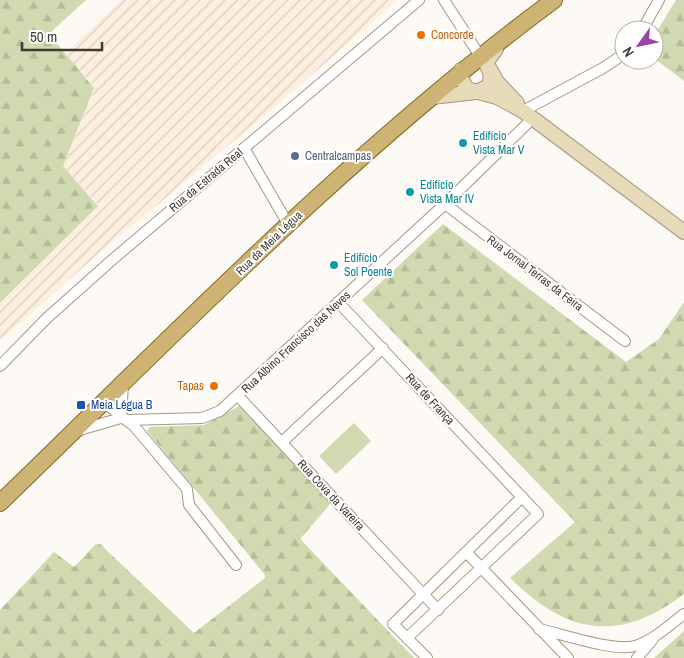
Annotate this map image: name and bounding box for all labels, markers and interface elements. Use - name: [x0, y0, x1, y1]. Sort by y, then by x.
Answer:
- scale bar: [22, 20, 102, 52]
- north arrow: [614, 20, 664, 70]
- text: 50 m: [30, 26, 57, 47]
- place label: Concorde: [431, 27, 474, 43]
- marker: Concorde: [415, 29, 427, 41]
- text: N: [618, 44, 638, 60]
- place label: Edifício Vista Mar V: [473, 128, 525, 158]
- marker: Edifício Vista Mar V: [457, 137, 469, 149]
- street label: Rua da Estrada Real: [166, 145, 246, 215]
- place label: Centralcampas: [305, 148, 371, 164]
- marker: Centralcampas: [289, 150, 301, 162]
- place label: Edifício Vista Mar IV: [420, 177, 474, 207]
- marker: Edifício Vista Mar IV: [404, 186, 416, 198]
- street label: Rua da Meia Légua: [232, 207, 306, 279]
- street label: Rua Jornal Terras da Feira: [484, 232, 587, 315]
- place label: Edifício Sol Poente: [344, 250, 392, 280]
- marker: Edifício Sol Poente: [328, 259, 340, 271]
- street label: Rua Albino Francisco das Neves: [238, 287, 354, 397]
- street label: Rua de França: [402, 370, 458, 429]
- place label: Tapas: [178, 378, 204, 394]
- marker: Tapas: [208, 380, 220, 392]
- place label: Meia Légua B: [91, 397, 153, 413]
- marker: Meia Légua B: [75, 399, 87, 411]
- street label: Rua Cova da Vareira: [294, 456, 368, 534]

